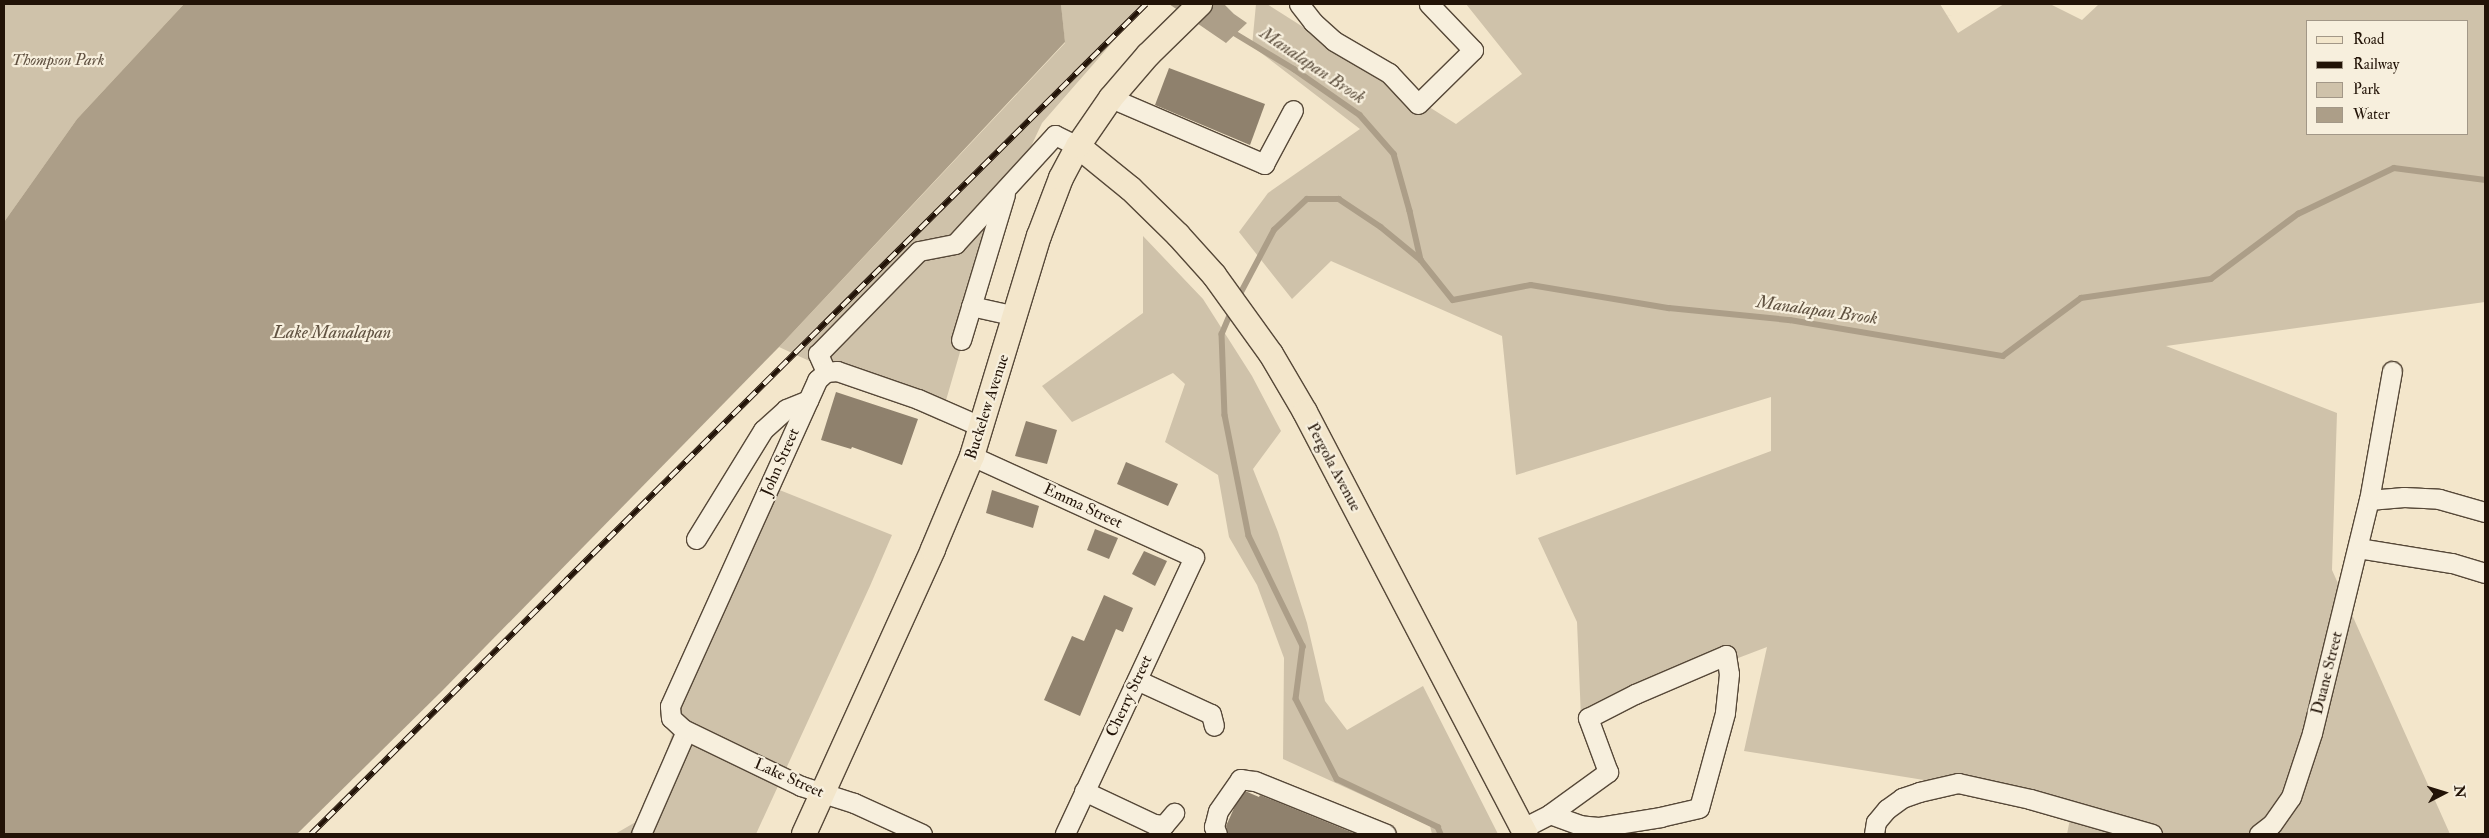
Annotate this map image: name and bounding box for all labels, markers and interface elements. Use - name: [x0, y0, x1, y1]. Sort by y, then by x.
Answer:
- legend: [2306, 20, 2469, 135]
- water label: Manalapan Brook: [1255, 23, 1369, 109]
- text: Road: [2353, 30, 2384, 49]
- park label: Thompson Park: [12, 50, 104, 70]
- text: Railway: [2353, 55, 2399, 74]
- text: Park: [2353, 80, 2380, 99]
- text: Water: [2353, 105, 2390, 124]
- water label: Manalapan Brook: [1755, 292, 1879, 330]
- water label: Lake Manalapan: [273, 322, 391, 344]
- street label: Buckelew Avenue: [961, 352, 1013, 462]
- street label: Pergola Avenue: [1303, 419, 1365, 515]
- street label: John Street: [757, 425, 803, 499]
- street label: Emma Street: [1040, 479, 1126, 533]
- street label: Duane Street: [2307, 630, 2347, 716]
- street label: Cherry Street: [1102, 652, 1156, 740]
- street label: Lake Street: [751, 754, 827, 802]
- north arrow: [2419, 768, 2469, 818]
- text: N: [2450, 785, 2468, 799]

